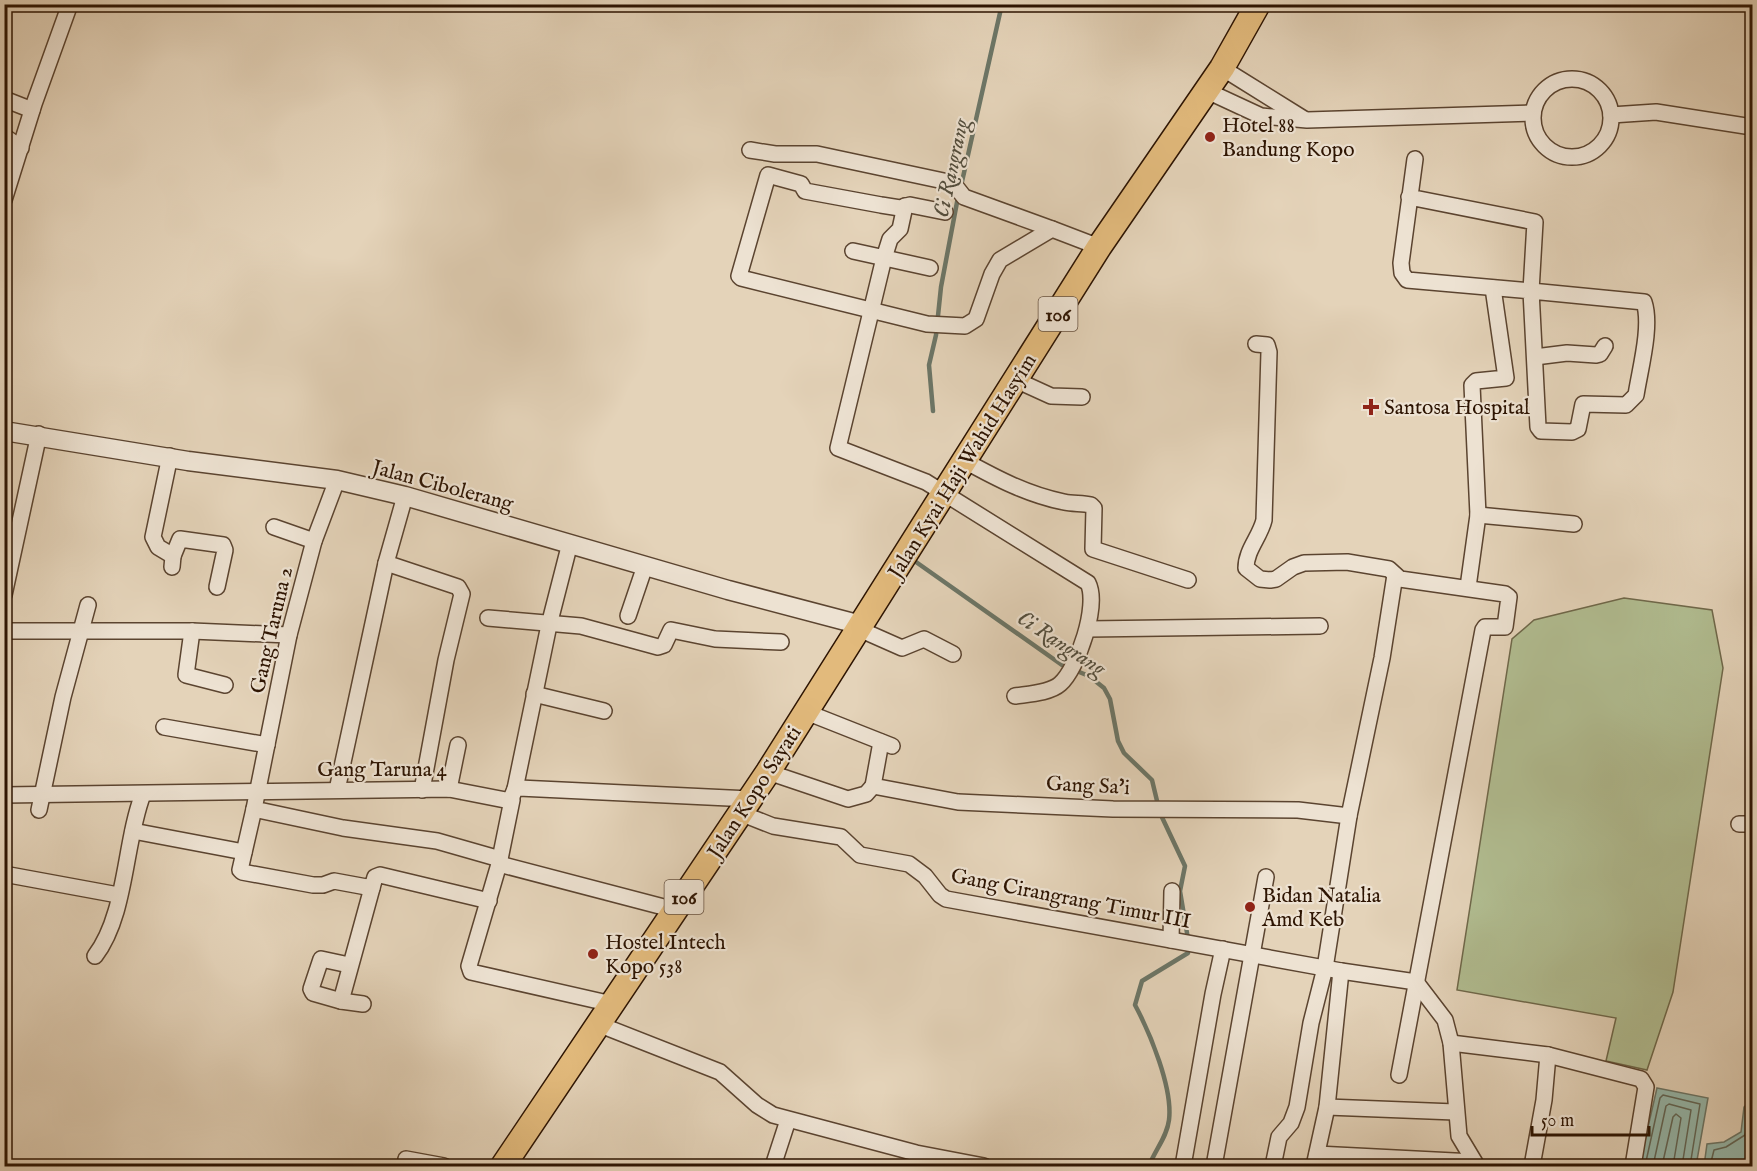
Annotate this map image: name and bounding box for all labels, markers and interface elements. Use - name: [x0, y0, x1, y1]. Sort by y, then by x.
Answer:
- place label: Hotel 88 Bandung Kopo: [1222, 113, 1355, 164]
- water label: Ci Rangrang: [928, 115, 976, 220]
- marker: Hotel 88 Bandung Kopo: [1203, 130, 1217, 144]
- road number: 106: [1038, 297, 1078, 331]
- street label: Jalan Kyai Haji Wahid Hasyim: [882, 349, 1044, 586]
- place label: Santosa Hospital: [1384, 395, 1530, 422]
- marker: Santosa Hospital: [1362, 398, 1380, 416]
- street label: Jalan Cibolerang: [367, 454, 517, 518]
- street label: Gang Taruna 2: [245, 564, 300, 696]
- water label: Ci Rangrang: [1011, 605, 1112, 684]
- street label: Jalan Kopo Sayati: [701, 721, 808, 866]
- street label: Gang Taruna 4: [317, 757, 447, 784]
- street label: Gang Sa'i: [1045, 771, 1131, 802]
- street label: Gang Cirangrang Timur III: [948, 863, 1193, 936]
- road number: 106: [664, 880, 704, 914]
- place label: Bidan Natalia Amd Keb: [1261, 883, 1382, 934]
- marker: Bidan Natalia Amd Keb: [1243, 900, 1257, 914]
- place label: Hostel Intech Kopo 538: [605, 930, 726, 981]
- marker: Hostel Intech Kopo 538: [586, 947, 600, 961]
- scale bar: [1532, 1099, 1649, 1137]
- text: 50 m: [1541, 1110, 1574, 1133]

